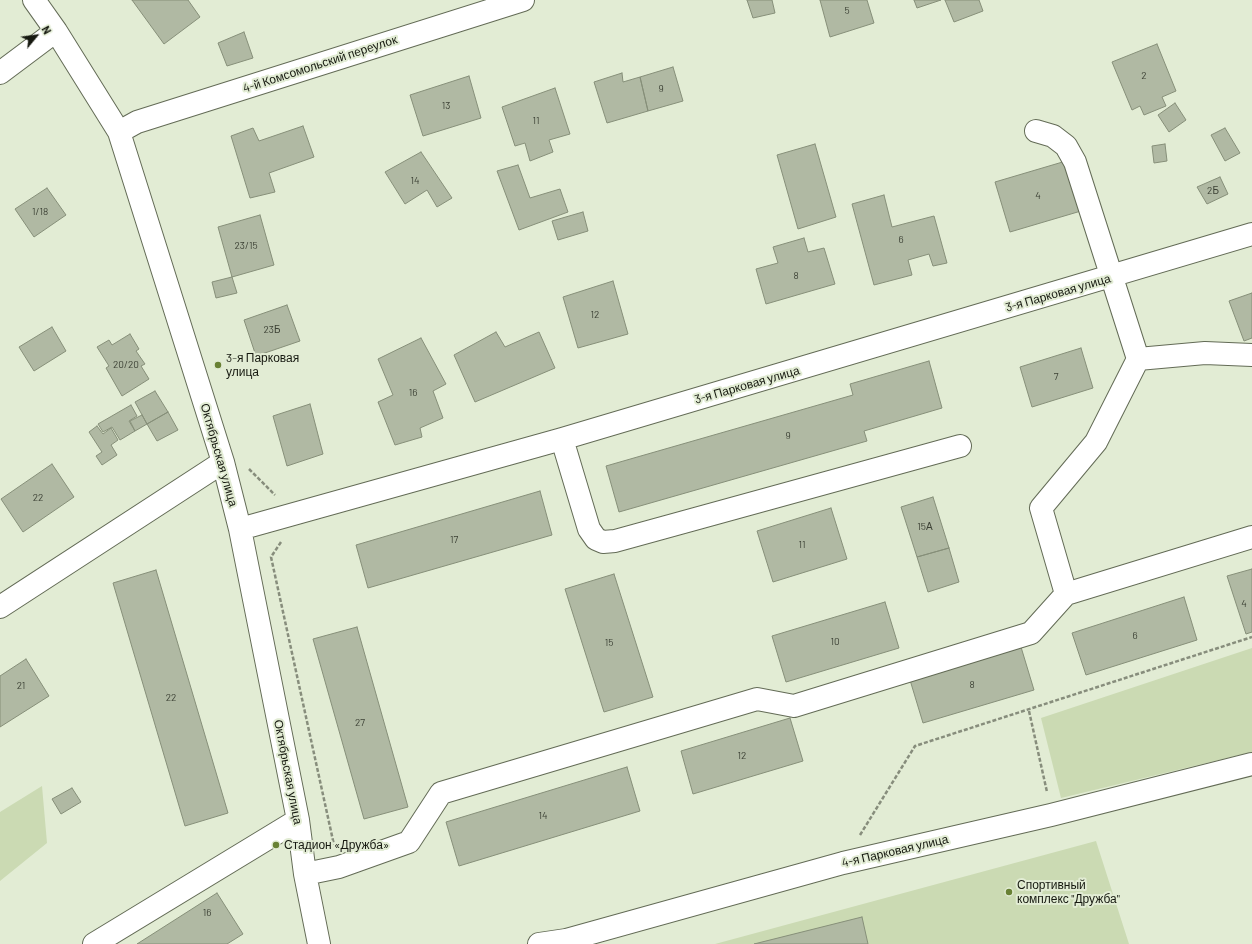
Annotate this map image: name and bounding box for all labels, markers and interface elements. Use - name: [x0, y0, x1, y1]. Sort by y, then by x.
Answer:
- house number: 5: [844, 5, 850, 17]
- north arrow: [16, 16, 56, 56]
- text: N: [39, 24, 54, 36]
- street label: 4-й Комсомольский переулок: [241, 32, 399, 96]
- house number: 2: [1141, 70, 1147, 82]
- house number: 9: [658, 83, 664, 95]
- house number: 13: [442, 100, 450, 112]
- house number: 11: [532, 115, 540, 127]
- house number: 14: [410, 175, 420, 187]
- house number: 2Б: [1207, 185, 1219, 197]
- house number: 4: [1035, 190, 1041, 202]
- house number: 1/18: [32, 206, 48, 218]
- house number: 6: [898, 234, 904, 246]
- house number: 23/15: [234, 240, 258, 252]
- house number: 8: [793, 270, 799, 282]
- street label: 3-я Парковая улица: [1004, 271, 1112, 315]
- house number: 12: [591, 309, 599, 321]
- house number: 23Б: [263, 324, 281, 336]
- place label: 3-я Парковая улица: [226, 351, 299, 379]
- house number: 20/20: [113, 359, 139, 371]
- marker: 3-я Парковая улица: [213, 360, 223, 370]
- street label: 3-я Парковая улица: [693, 363, 801, 407]
- house number: 7: [1054, 371, 1058, 383]
- house number: 16: [409, 387, 417, 399]
- street label: Октябрьская улица: [197, 402, 241, 508]
- house number: 9: [785, 430, 791, 442]
- house number: 22: [33, 492, 43, 504]
- house number: 15А: [917, 521, 933, 533]
- house number: 17: [450, 534, 458, 546]
- house number: 11: [798, 539, 806, 551]
- house number: 4: [1241, 598, 1247, 610]
- house number: 6: [1132, 630, 1138, 642]
- house number: 10: [830, 636, 840, 648]
- house number: 15: [605, 637, 613, 649]
- house number: 8: [969, 679, 975, 691]
- house number: 21: [17, 680, 25, 692]
- house number: 22: [166, 692, 176, 704]
- house number: 27: [355, 717, 365, 729]
- street label: Октябрьская улица: [271, 718, 305, 826]
- house number: 12: [738, 750, 746, 762]
- house number: 14: [538, 810, 548, 822]
- street label: 4-я Парковая улица: [840, 832, 950, 870]
- place label: Стадион «Дружба»: [284, 838, 389, 852]
- marker: Стадион «Дружба»: [271, 840, 281, 850]
- place label: Спортивный комплекс "Дружба": [1017, 878, 1120, 906]
- marker: Спортивный комплекс "Дружба": [1004, 887, 1014, 897]
- house number: 16: [203, 907, 211, 919]

